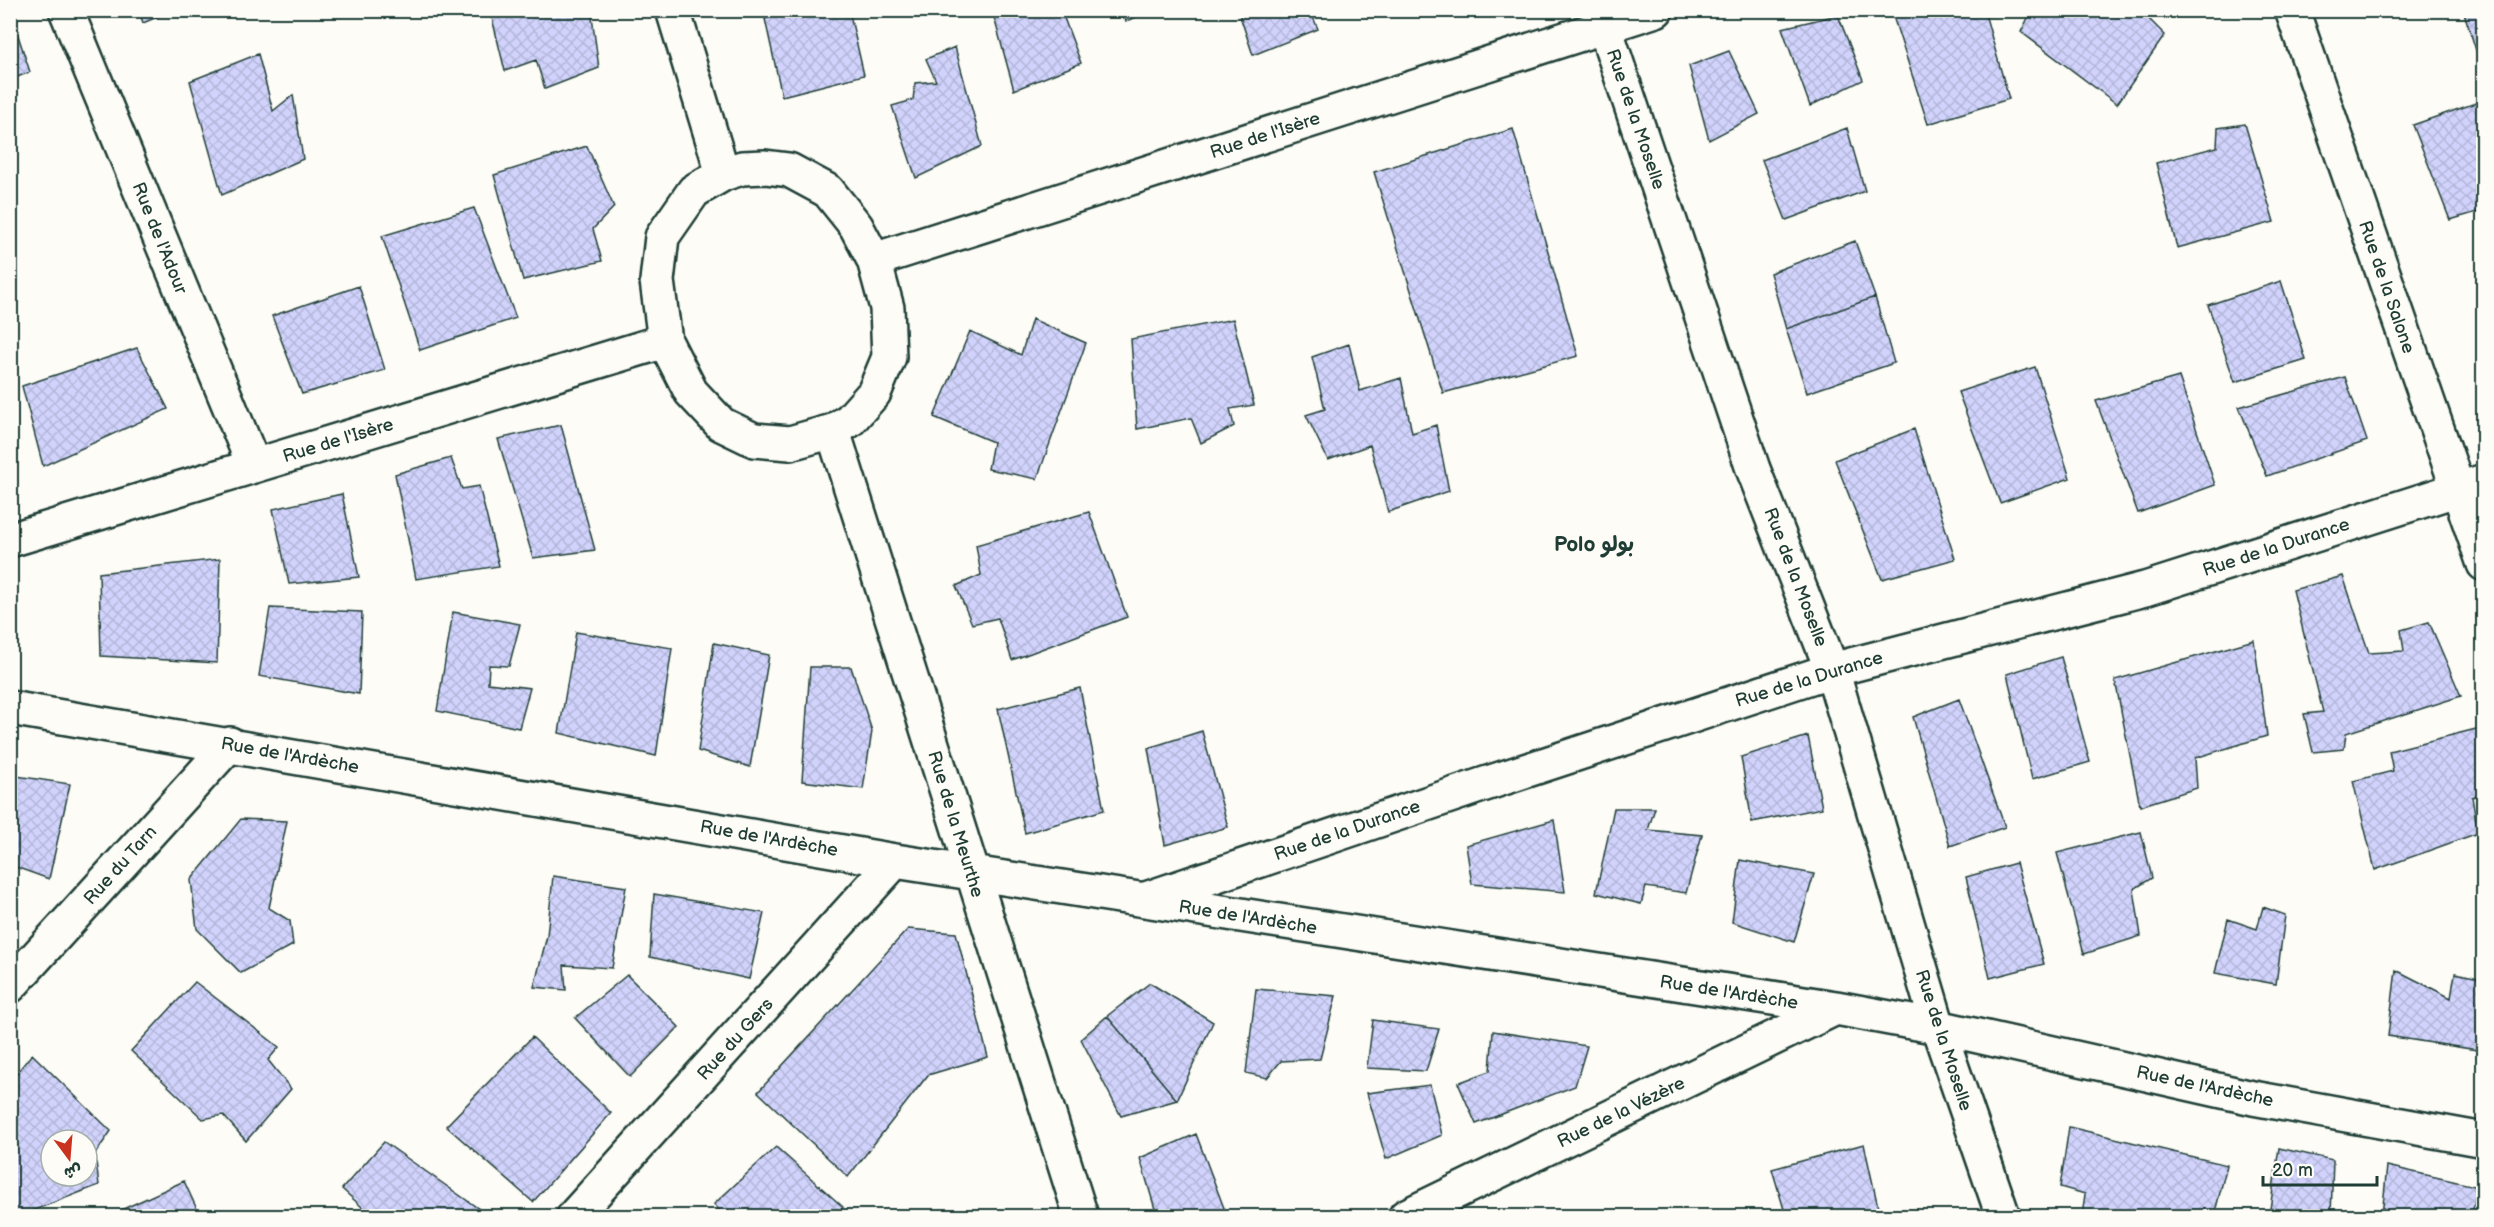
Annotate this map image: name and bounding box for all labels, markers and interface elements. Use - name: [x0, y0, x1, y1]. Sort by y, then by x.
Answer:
- street label: Rue de la Moselle: [1602, 46, 1669, 192]
- street label: Rue de l'Isère: [1208, 108, 1323, 163]
- street label: Rue de l'Adour: [128, 179, 192, 298]
- street label: Rue de la Salone: [2354, 218, 2419, 356]
- street label: Rue de l'Isère: [280, 414, 396, 467]
- street label: Rue de la Moselle: [1759, 505, 1832, 650]
- street label: Rue de la Durance: [2200, 514, 2352, 581]
- district label: Polo بولو: [1554, 532, 1634, 558]
- street label: Rue de la Durance: [1733, 647, 1886, 712]
- street label: Rue de l'Ardèche: [219, 733, 361, 778]
- street label: Rue de la Meurthe: [923, 748, 988, 900]
- street label: Rue de la Durance: [1271, 796, 1423, 865]
- street label: Rue de l'Ardèche: [698, 816, 840, 861]
- street label: Rue du Tarn: [80, 822, 161, 909]
- street label: Rue de l'Ardèche: [1177, 896, 1319, 939]
- street label: Rue de la Moselle: [1911, 967, 1976, 1114]
- street label: Rue de l'Ardèche: [1658, 971, 1800, 1014]
- street label: Rue du Gers: [693, 994, 778, 1085]
- street label: Rue de l'Ardèche: [2134, 1062, 2276, 1111]
- street label: Rue de la Vézère: [1554, 1072, 1689, 1152]
- north arrow: [39, 1128, 99, 1188]
- scale bar: [2263, 1149, 2377, 1187]
- text: ش: [62, 1159, 84, 1183]
- text: 20 m: [2272, 1160, 2313, 1181]

